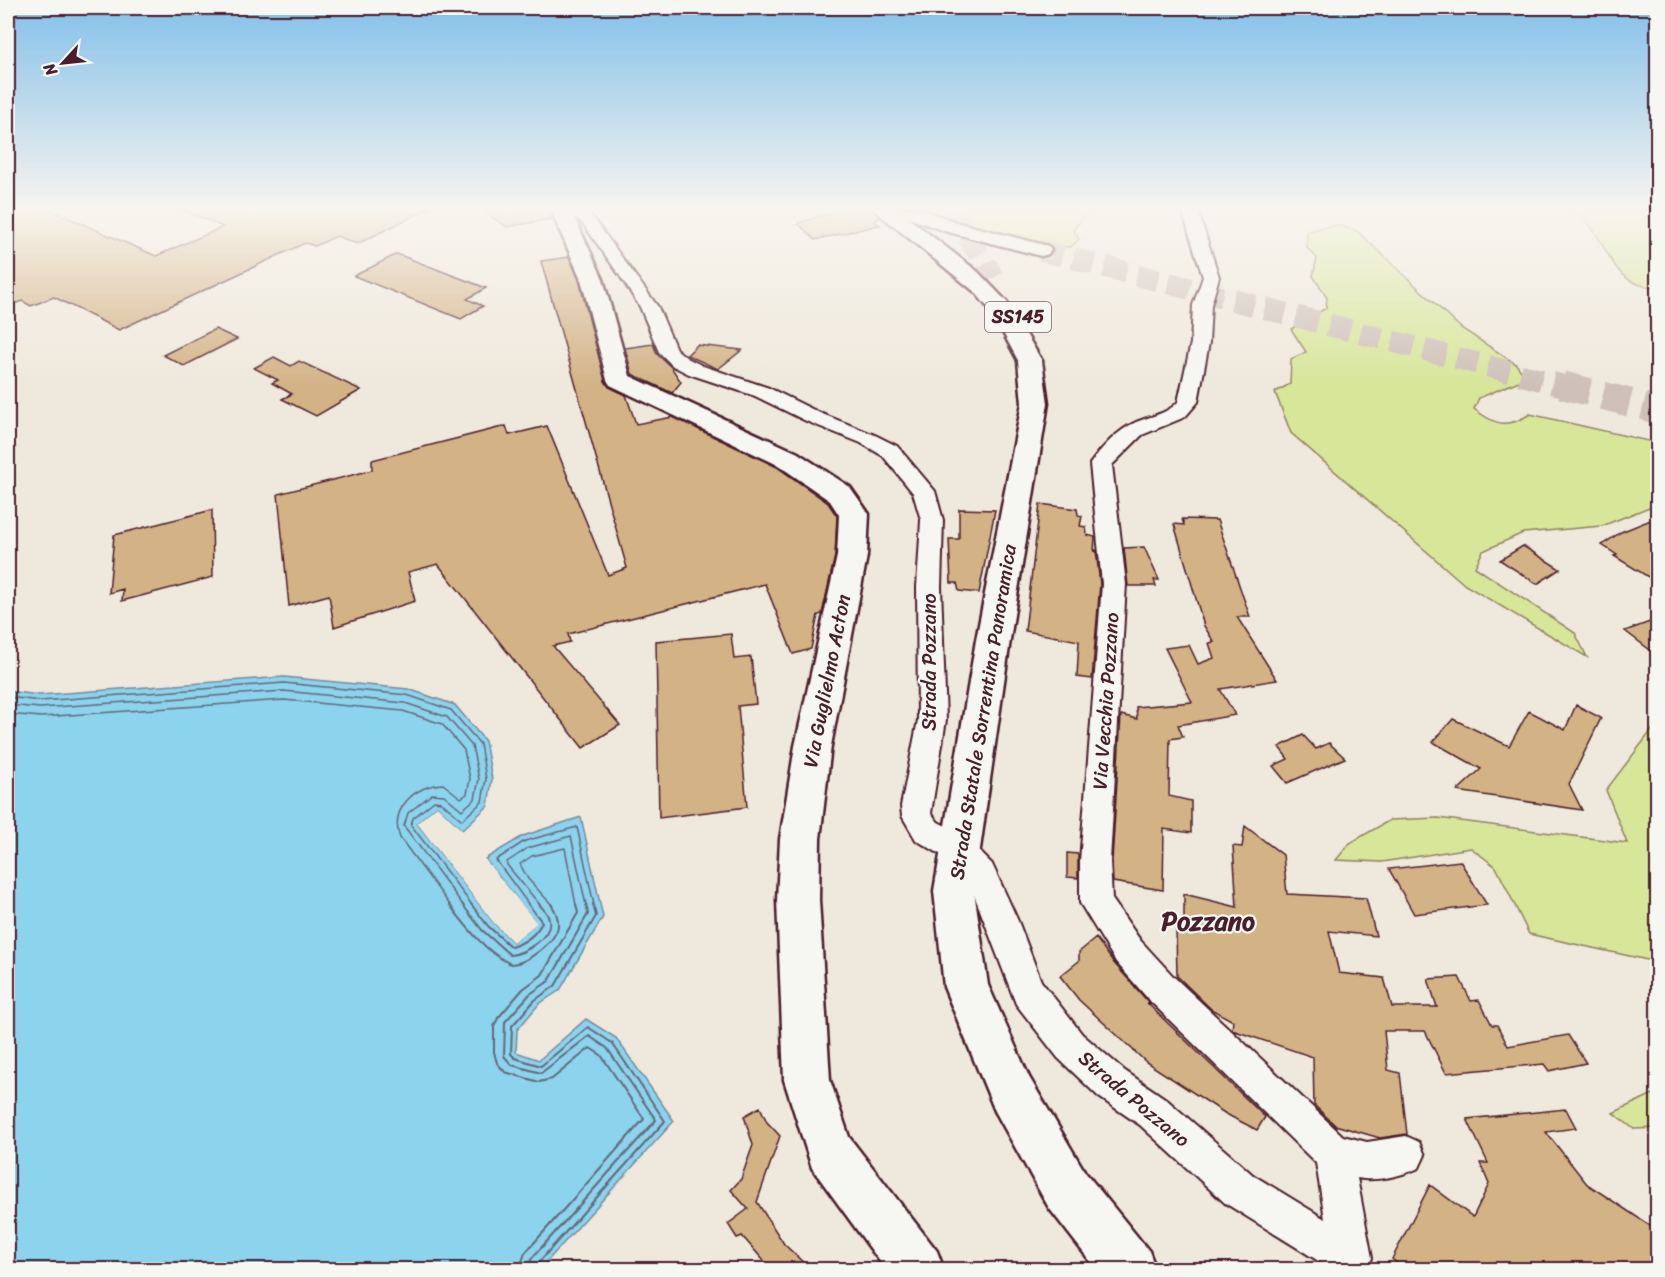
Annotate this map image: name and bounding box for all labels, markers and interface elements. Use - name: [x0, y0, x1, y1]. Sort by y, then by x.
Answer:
- north arrow: [33, 33, 93, 93]
- text: N: [34, 57, 66, 82]
- road number: SS145: [985, 302, 1051, 332]
- street label: Strada Statale Sorrentina Panoramica: [939, 541, 1027, 882]
- street label: Via Guglielmo Acton: [793, 591, 861, 771]
- street label: Strada Pozzano: [912, 593, 947, 731]
- street label: Via Vecchia Pozzano: [1082, 611, 1130, 791]
- district label: Pozzano: [1161, 898, 1255, 944]
- street label: Strada Pozzano: [1070, 1041, 1198, 1157]

